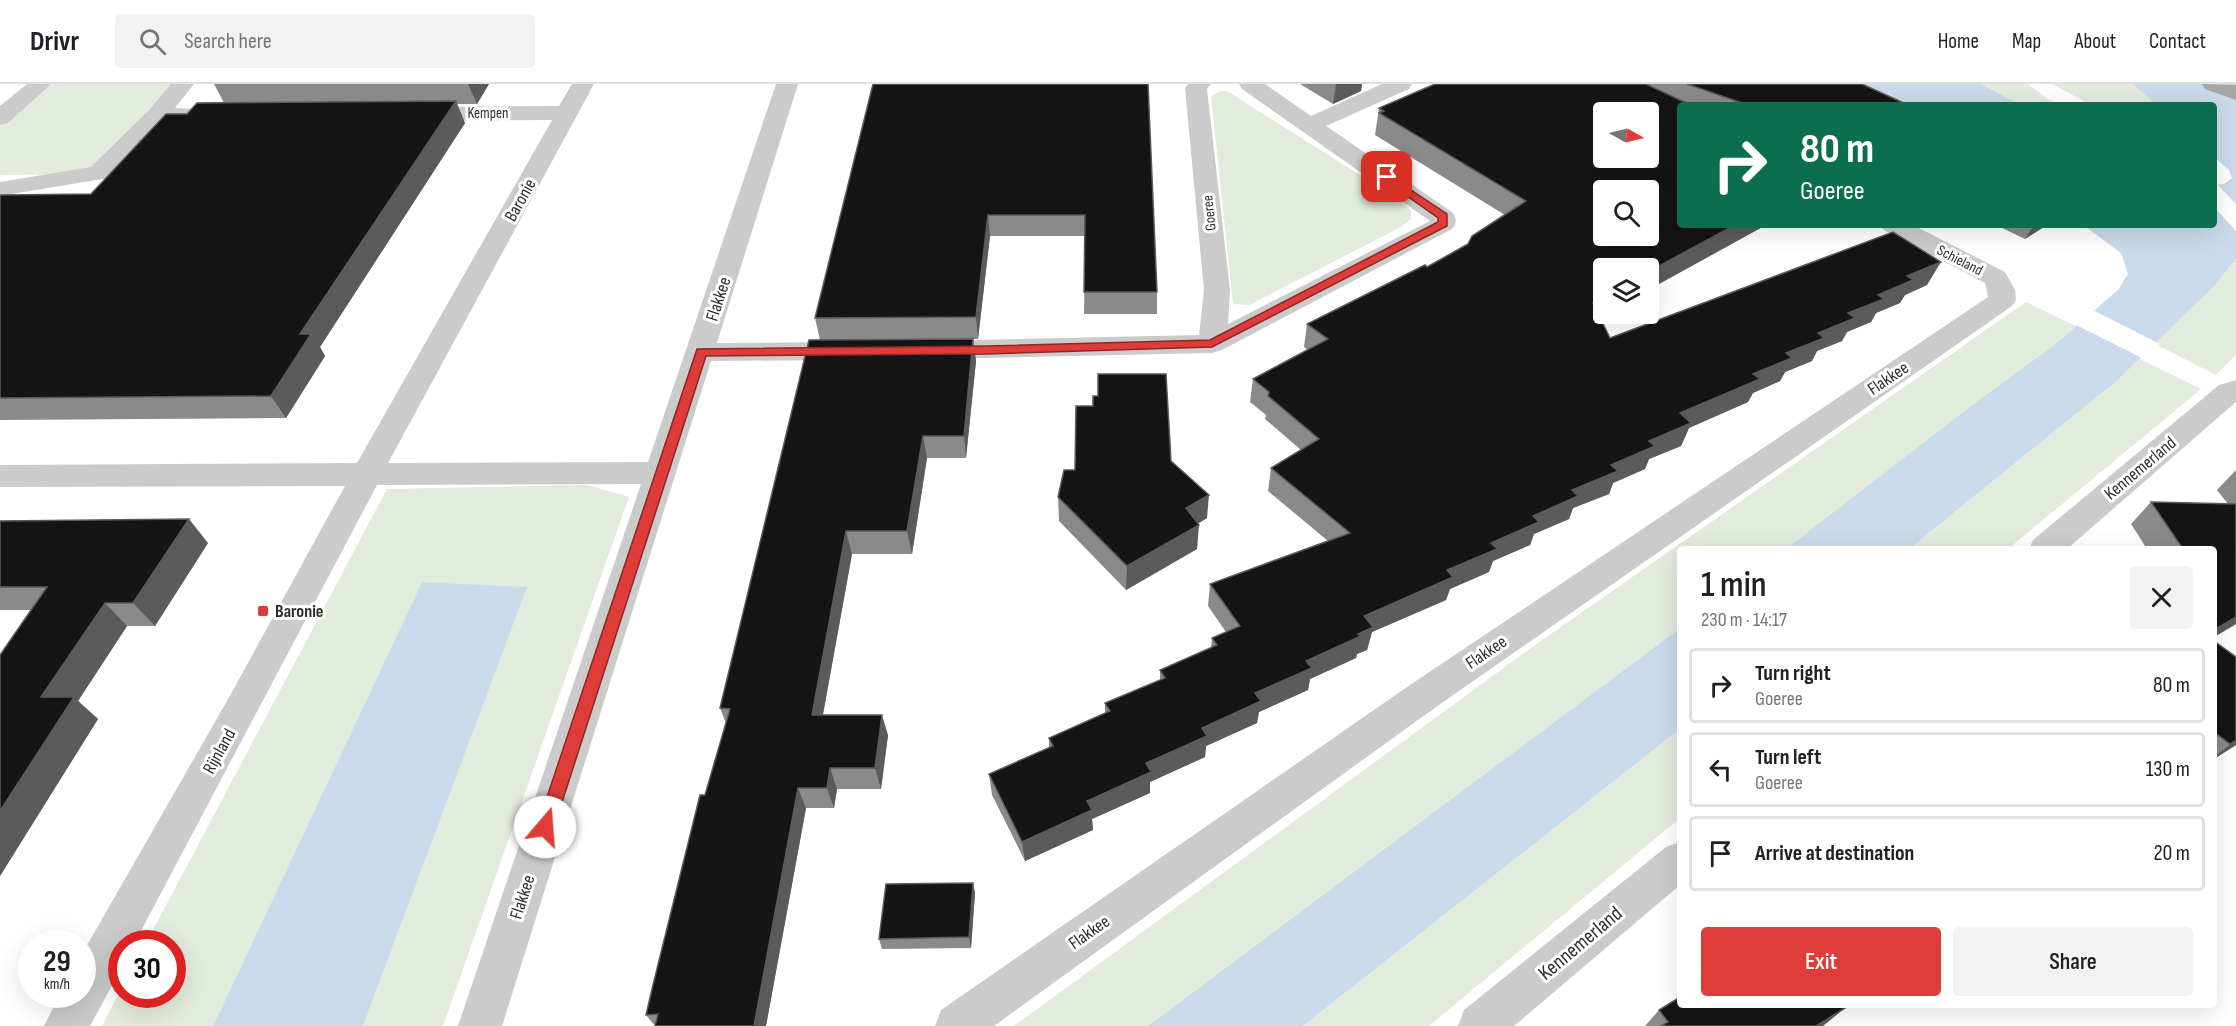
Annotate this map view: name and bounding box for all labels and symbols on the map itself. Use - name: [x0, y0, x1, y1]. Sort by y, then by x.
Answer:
- north arrow: [1593, 102, 1659, 168]
- street label: Kempen: [468, 104, 508, 123]
- pin: [1361, 151, 1412, 202]
- street label: Baronie: [500, 175, 541, 225]
- street label: Goeree: [1198, 194, 1221, 232]
- street label: Schieland: [1934, 241, 1986, 280]
- street label: Flakkee: [702, 274, 735, 324]
- street label: Flakkee: [1864, 357, 1913, 400]
- street label: Kennemerland: [2100, 432, 2180, 504]
- place label: Baronie: [275, 601, 324, 622]
- marker: Baronie: [256, 604, 270, 618]
- street label: Flakkee: [1462, 631, 1511, 674]
- street label: Rijnland: [199, 725, 240, 777]
- position arrow: [513, 795, 577, 859]
- street label: Flakkee: [506, 872, 539, 922]
- street label: Kennemerland: [1533, 901, 1627, 986]
- street label: Flakkee: [1065, 911, 1114, 954]
- speed limit sign: 30: [108, 930, 186, 1008]

